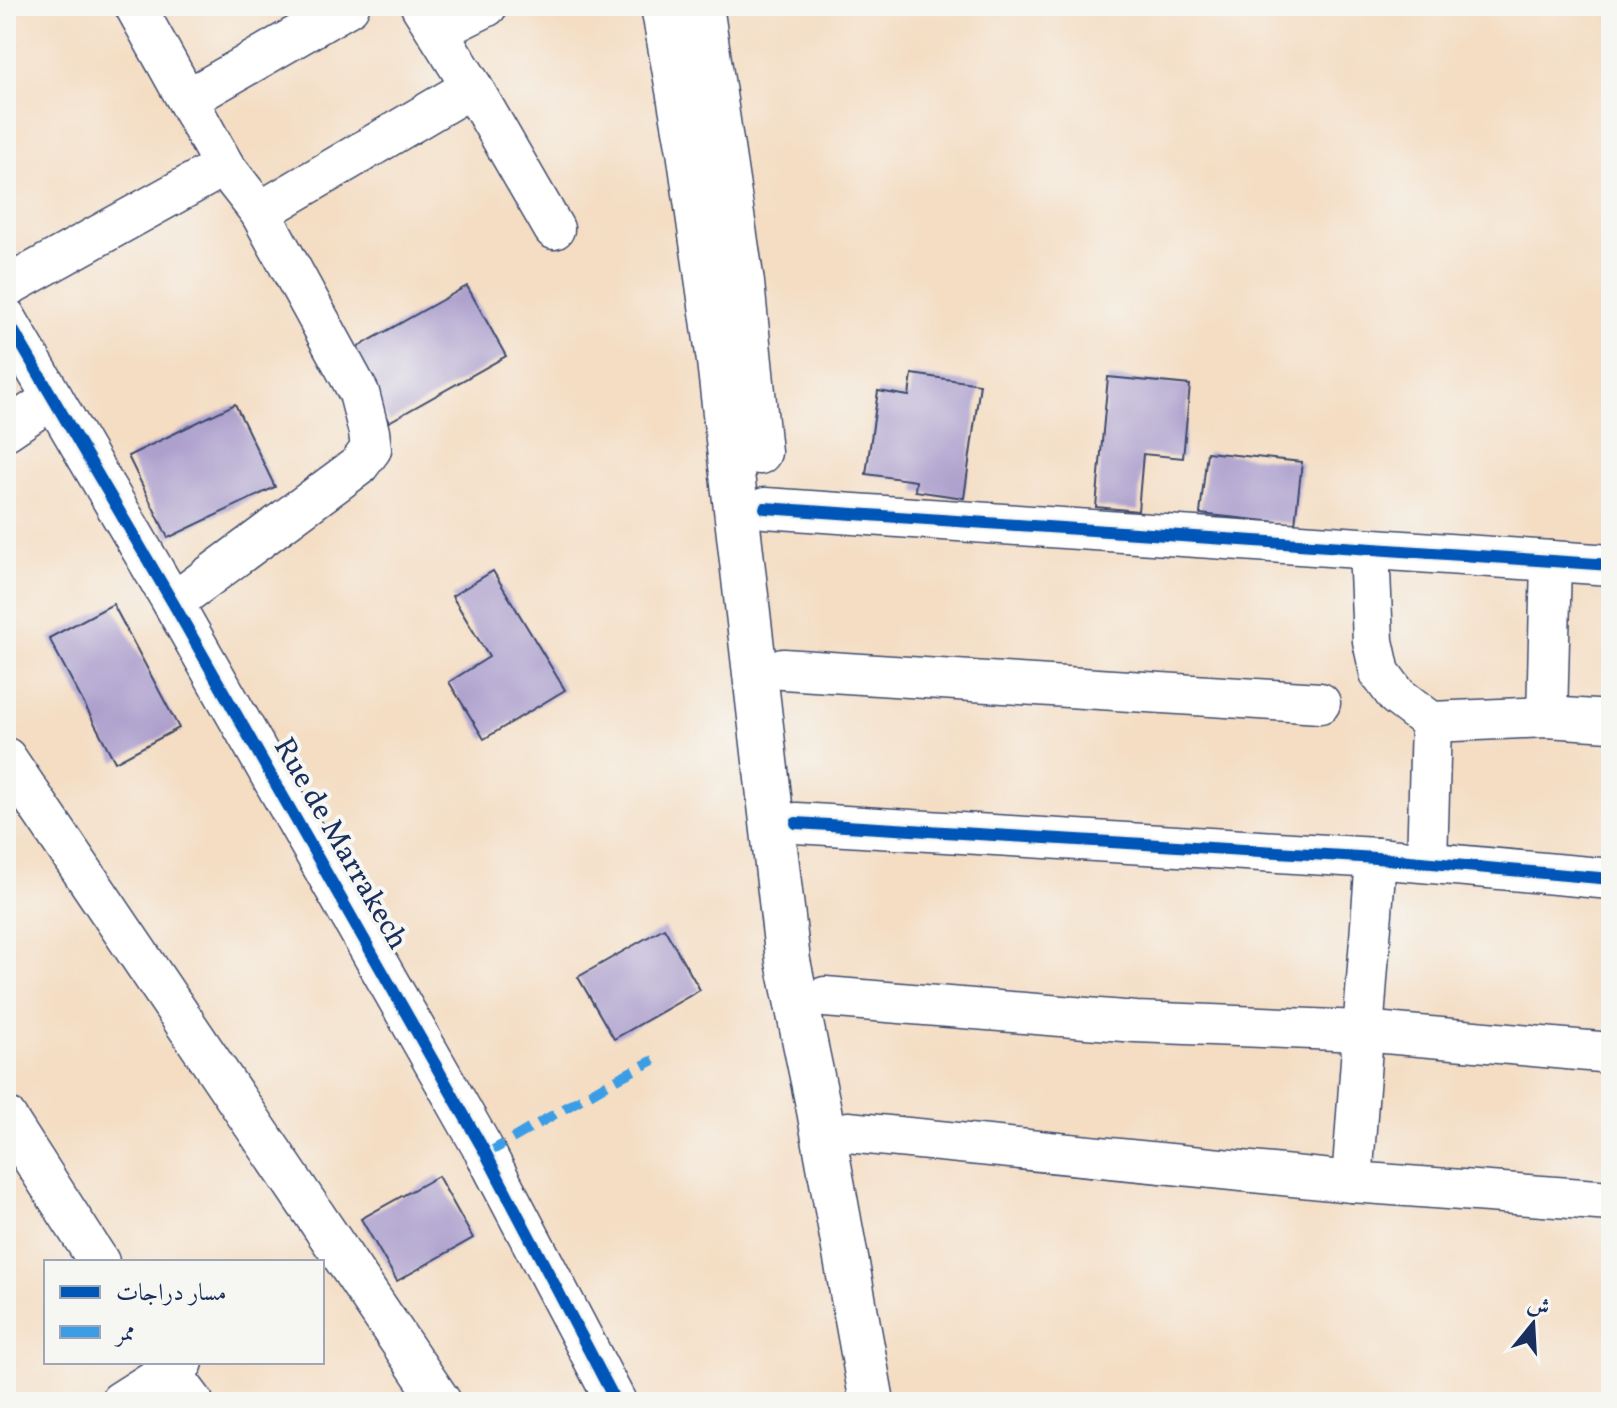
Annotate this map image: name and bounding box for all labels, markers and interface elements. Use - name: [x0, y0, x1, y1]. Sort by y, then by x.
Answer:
- street label: Rue de Marrakech: [262, 730, 418, 958]
- legend: [44, 1260, 324, 1364]
- text: مسار دراجات: [116, 1277, 227, 1311]
- north arrow: [1493, 1284, 1573, 1364]
- text: ش: [1523, 1289, 1554, 1325]
- text: ممر: [113, 1317, 135, 1351]

